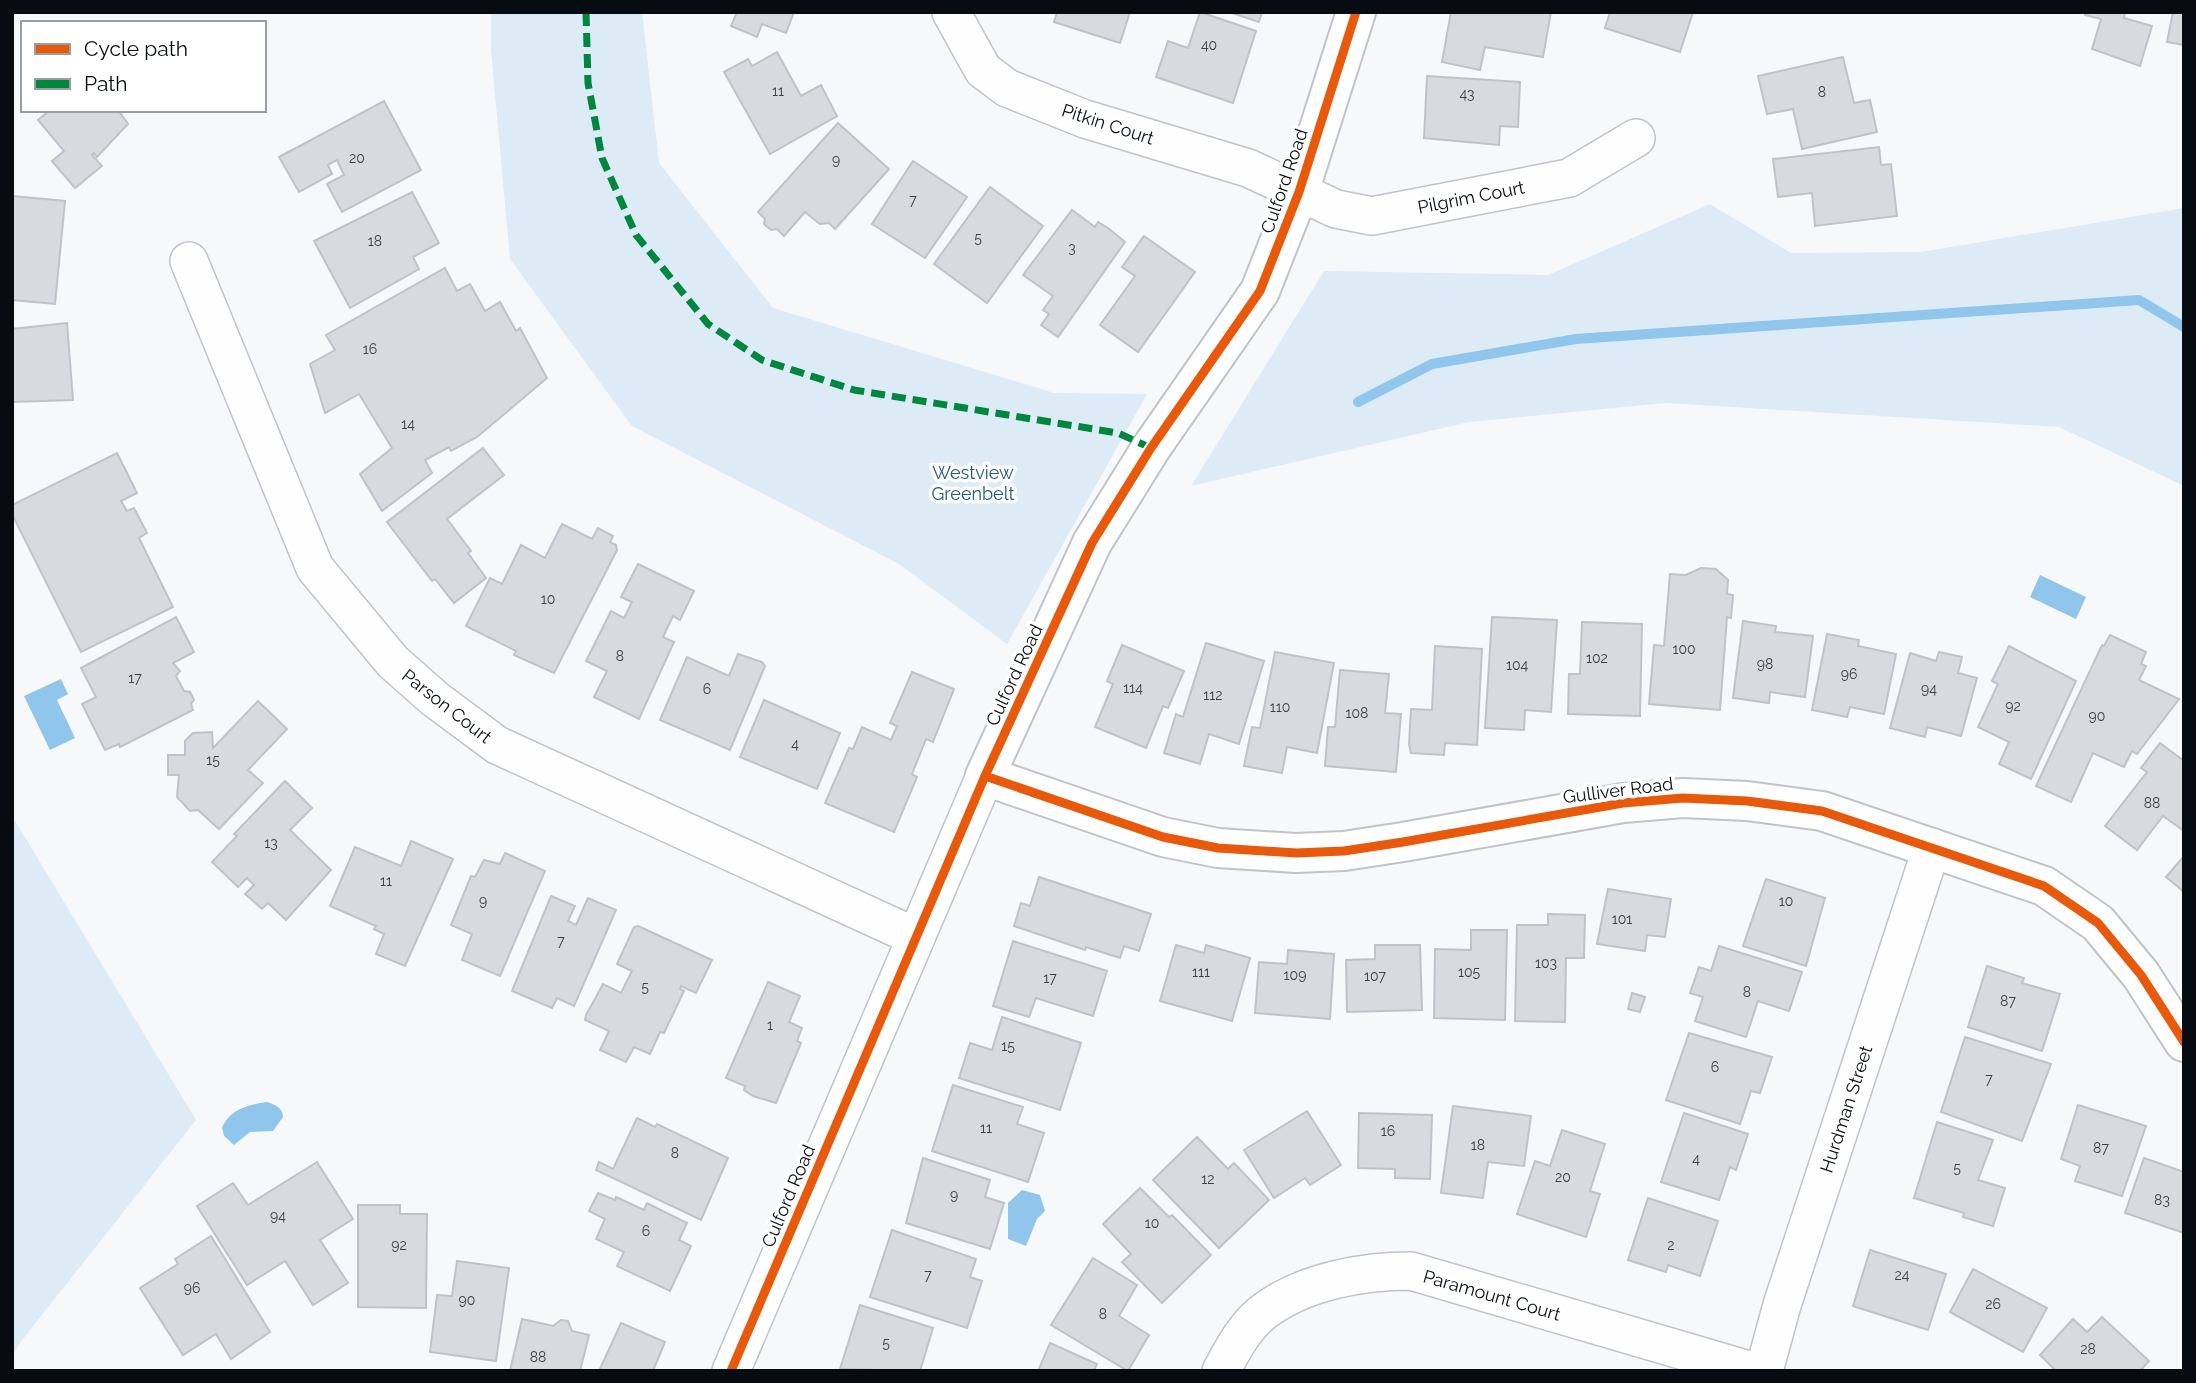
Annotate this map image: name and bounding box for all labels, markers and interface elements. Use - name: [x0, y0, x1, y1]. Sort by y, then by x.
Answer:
- legend: [21, 21, 266, 112]
- text: Cycle path: [84, 36, 188, 61]
- house number: 40: [1201, 37, 1217, 53]
- text: Path: [84, 71, 128, 96]
- house number: 11: [772, 83, 784, 99]
- house number: 8: [1818, 84, 1826, 100]
- house number: 43: [1459, 86, 1475, 102]
- street label: Pitkin Court: [1059, 99, 1157, 149]
- street label: Culford Road: [1256, 126, 1312, 236]
- house number: 20: [349, 150, 365, 166]
- house number: 9: [832, 152, 840, 168]
- street label: Pilgrim Court: [1416, 176, 1526, 218]
- house number: 7: [909, 192, 917, 208]
- house number: 5: [974, 230, 982, 246]
- house number: 18: [368, 233, 382, 249]
- house number: 3: [1068, 240, 1076, 256]
- house number: 16: [363, 341, 377, 357]
- house number: 14: [401, 416, 415, 432]
- park label: Westview Greenbelt: [931, 462, 1015, 504]
- house number: 10: [541, 591, 555, 607]
- street label: Culford Road: [981, 621, 1047, 729]
- house number: 100: [1672, 641, 1696, 657]
- house number: 8: [616, 648, 624, 664]
- house number: 102: [1586, 650, 1608, 666]
- house number: 98: [1757, 656, 1773, 672]
- house number: 104: [1506, 657, 1528, 673]
- street label: Parson Court: [398, 665, 496, 747]
- house number: 96: [1841, 666, 1857, 682]
- house number: 17: [128, 670, 142, 686]
- house number: 114: [1123, 680, 1143, 696]
- house number: 6: [703, 681, 711, 697]
- house number: 94: [1921, 681, 1937, 697]
- house number: 112: [1203, 687, 1223, 703]
- house number: 92: [2005, 698, 2021, 714]
- house number: 110: [1270, 699, 1290, 715]
- house number: 108: [1346, 705, 1368, 721]
- house number: 90: [2089, 708, 2105, 724]
- house number: 4: [791, 736, 799, 752]
- house number: 15: [206, 752, 220, 768]
- street label: Gulliver Road: [1562, 773, 1674, 807]
- house number: 88: [2144, 795, 2160, 811]
- house number: 13: [264, 835, 278, 851]
- house number: 11: [380, 873, 392, 889]
- house number: 9: [479, 893, 487, 909]
- house number: 10: [1779, 893, 1793, 909]
- house number: 101: [1612, 911, 1632, 927]
- house number: 7: [557, 933, 565, 949]
- house number: 103: [1535, 955, 1557, 971]
- house number: 111: [1192, 964, 1210, 980]
- house number: 105: [1458, 964, 1480, 980]
- house number: 109: [1284, 967, 1306, 983]
- house number: 107: [1364, 968, 1386, 984]
- house number: 17: [1043, 970, 1057, 986]
- house number: 5: [641, 979, 649, 995]
- house number: 8: [1743, 984, 1751, 1000]
- house number: 87: [2000, 993, 2016, 1009]
- house number: 1: [767, 1017, 773, 1033]
- house number: 15: [1001, 1038, 1015, 1054]
- street label: Hurdman Street: [1816, 1043, 1876, 1175]
- house number: 6: [1711, 1059, 1719, 1075]
- house number: 7: [1985, 1071, 1993, 1087]
- house number: 11: [980, 1120, 992, 1136]
- house number: 16: [1381, 1123, 1395, 1139]
- house number: 18: [1471, 1137, 1485, 1153]
- house number: 87: [2093, 1140, 2109, 1156]
- street label: Culford Road: [757, 1142, 819, 1250]
- house number: 8: [671, 1145, 679, 1161]
- house number: 4: [1692, 1151, 1700, 1167]
- house number: 5: [1953, 1160, 1961, 1176]
- house number: 20: [1555, 1169, 1571, 1185]
- house number: 12: [1201, 1171, 1215, 1187]
- house number: 9: [950, 1187, 958, 1203]
- house number: 83: [2154, 1192, 2170, 1208]
- house number: 94: [270, 1208, 286, 1224]
- house number: 10: [1145, 1215, 1159, 1231]
- house number: 6: [642, 1223, 650, 1239]
- house number: 92: [391, 1237, 407, 1253]
- house number: 2: [1667, 1237, 1675, 1253]
- street label: Paramount Court: [1421, 1265, 1563, 1325]
- house number: 7: [924, 1267, 932, 1283]
- house number: 24: [1895, 1267, 1910, 1283]
- house number: 96: [184, 1280, 200, 1296]
- house number: 90: [459, 1292, 475, 1308]
- house number: 26: [1985, 1296, 2001, 1312]
- house number: 8: [1099, 1306, 1107, 1322]
- house number: 5: [882, 1335, 890, 1351]
- house number: 28: [2080, 1341, 2096, 1357]
- house number: 88: [530, 1349, 546, 1365]

